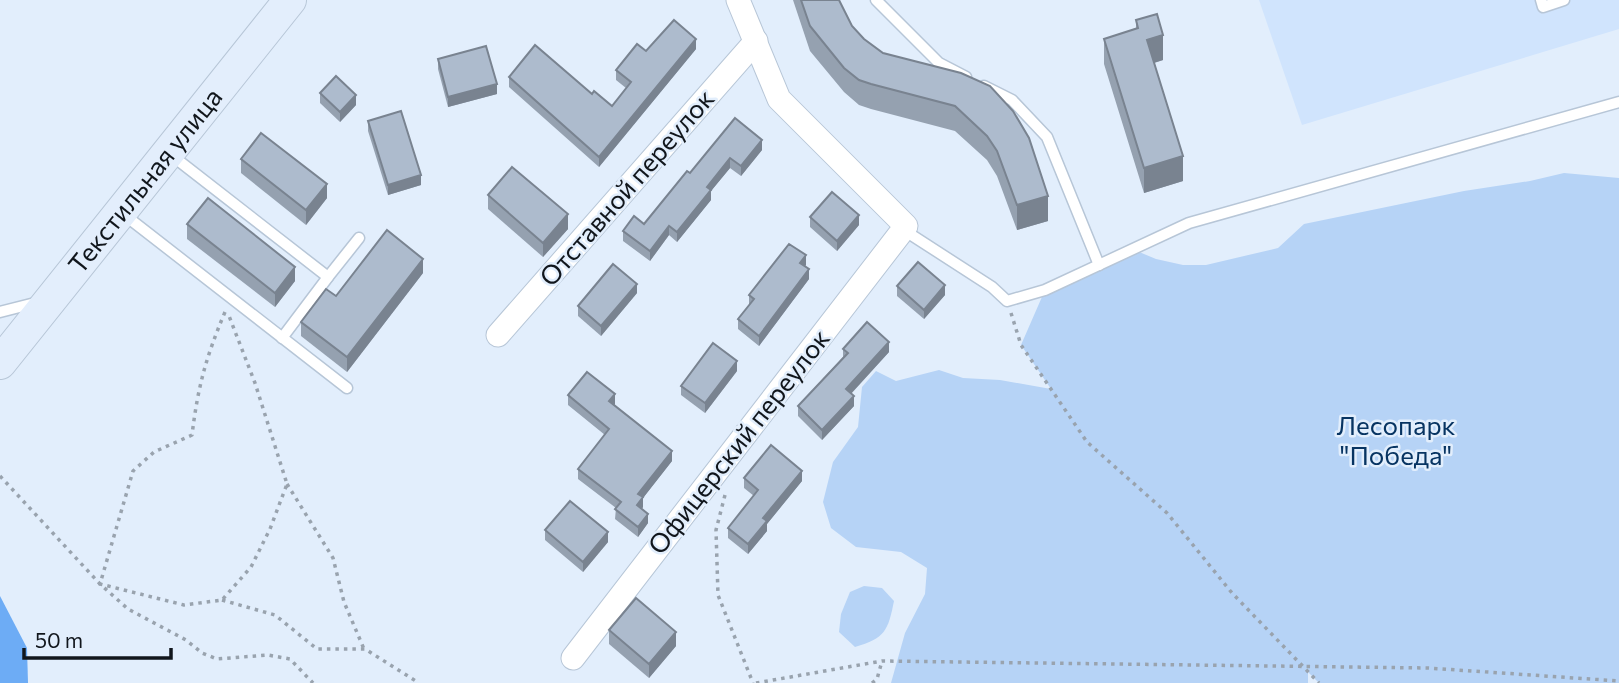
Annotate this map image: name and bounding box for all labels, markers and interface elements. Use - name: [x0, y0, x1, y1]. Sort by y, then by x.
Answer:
- street label: Текстильная улица: [61, 81, 228, 279]
- street label: Отставной переулок: [532, 82, 720, 292]
- street label: Офицерский переулок: [641, 323, 835, 560]
- park label: Лесопарк "Победа": [1336, 409, 1456, 470]
- scale bar: [24, 616, 172, 660]
- text: 50 m: [35, 627, 83, 652]

